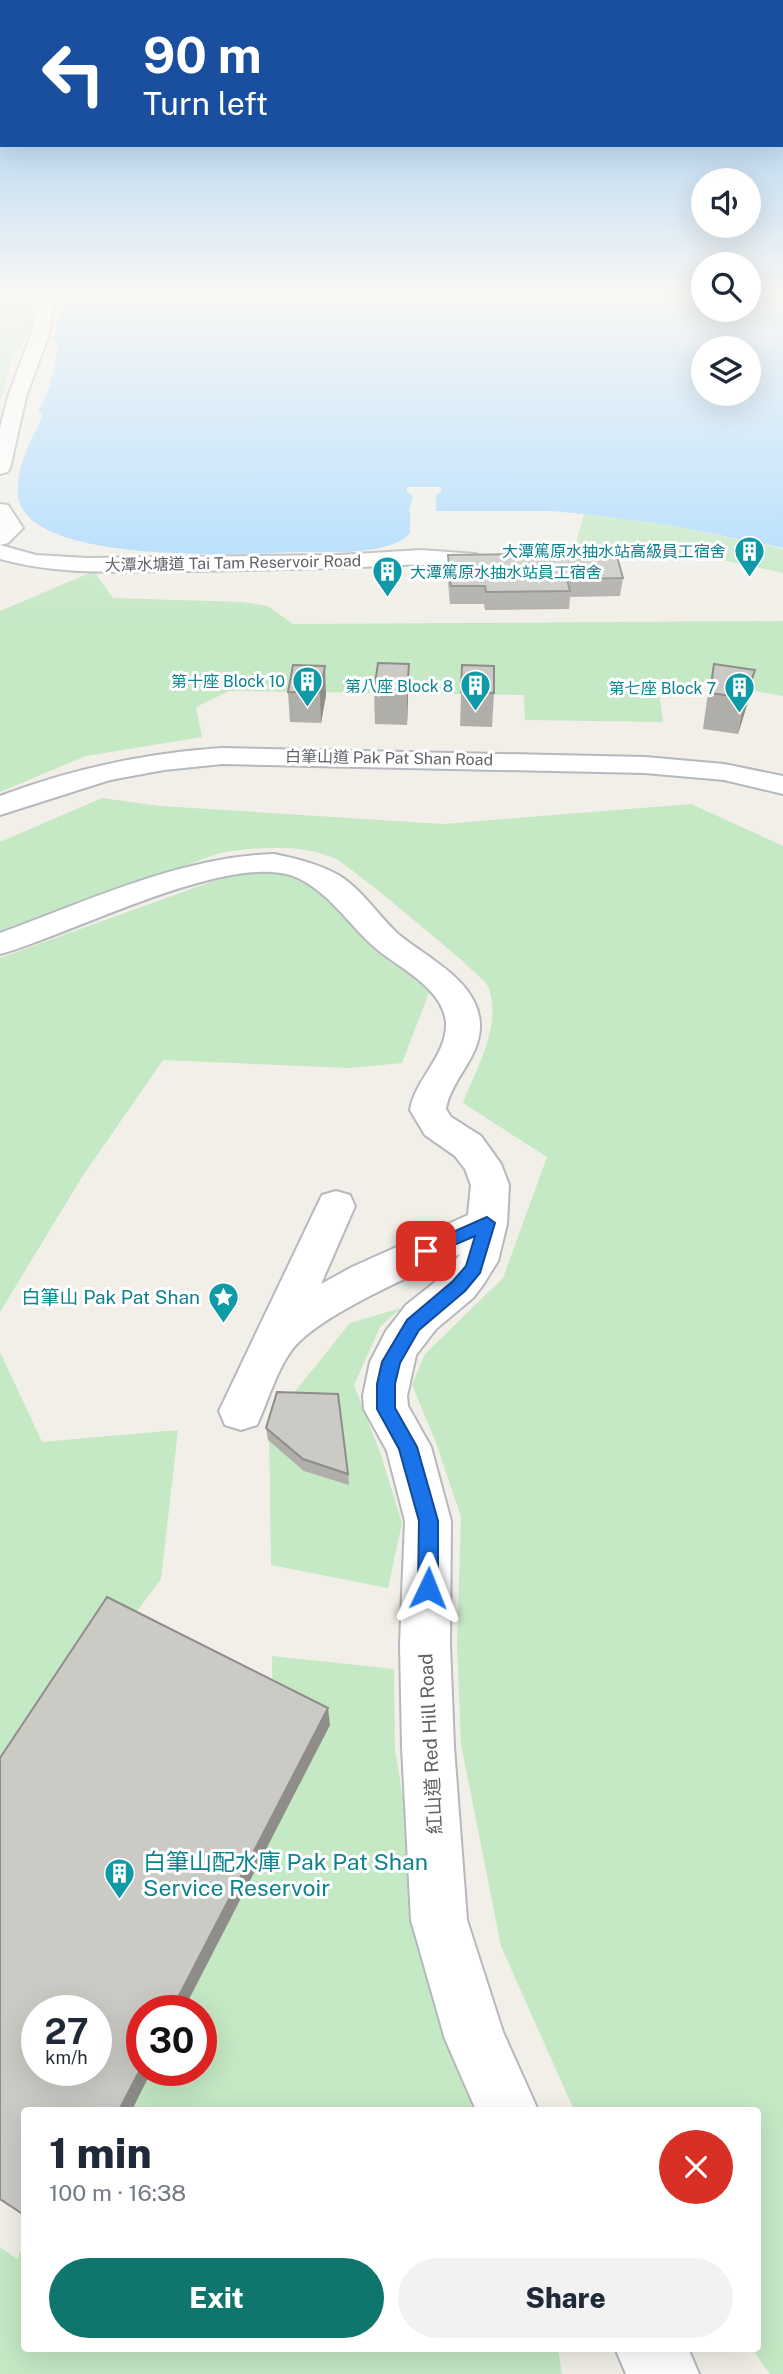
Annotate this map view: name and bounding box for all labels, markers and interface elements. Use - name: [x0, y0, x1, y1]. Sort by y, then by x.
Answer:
- text: 90 m: [143, 26, 262, 84]
- icon: left: [28, 28, 119, 119]
- text: Turn left: [143, 85, 268, 122]
- map controls: [691, 168, 761, 406]
- button: sound: [691, 168, 761, 238]
- button: search: [691, 252, 761, 322]
- button: layers: [691, 336, 761, 406]
- building icon: 大潭篤原水抽水站高級員工宿舍: [732, 534, 766, 578]
- place label: 大潭篤原水抽水站高級員工宿舍: [502, 542, 726, 561]
- street label: 大潭水塘道 Tai Tam Reservoir Road: [105, 551, 361, 575]
- building icon: 大潭篤原水抽水站員工宿舍: [370, 555, 404, 599]
- place label: 大潭篤原水抽水站員工宿舍: [410, 563, 602, 582]
- building icon: 第十座 Block 10: [291, 664, 325, 708]
- building icon: 第八座 Block 8: [459, 669, 493, 713]
- building icon: 第七座 Block 7: [722, 671, 756, 715]
- place label: 第十座 Block 10: [171, 672, 285, 691]
- place label: 第八座 Block 8: [345, 677, 453, 696]
- place label: 第七座 Block 7: [609, 679, 716, 698]
- street label: 白筆山道 Pak Pat Shan Road: [285, 747, 493, 769]
- pin: [396, 1221, 456, 1281]
- icon: arrive: [407, 1232, 445, 1270]
- place icon: 白筆山 Pak Pat Shan: [206, 1280, 240, 1324]
- place label: 白筆山 Pak Pat Shan: [22, 1286, 200, 1308]
- position arrow: [391, 1551, 465, 1625]
- street label: 紅山道 Red Hill Road: [414, 1653, 446, 1835]
- place label: 白筆山配水庫 Pak Pat Shan Service Reservoir: [143, 1848, 428, 1901]
- building icon: 白筆山配水庫 Pak Pat Shan Service Reservoir: [103, 1857, 137, 1901]
- speed limit sign: 30: [126, 1995, 217, 2086]
- text: 27: [44, 2011, 89, 2052]
- text: km/h: [45, 2047, 88, 2068]
- text: 1 min: [49, 2128, 152, 2177]
- button: close: [659, 2130, 733, 2204]
- text: 100 m · 16:38: [49, 2179, 186, 2206]
- button: Exit: [49, 2258, 384, 2338]
- button: Share: [398, 2258, 733, 2338]

